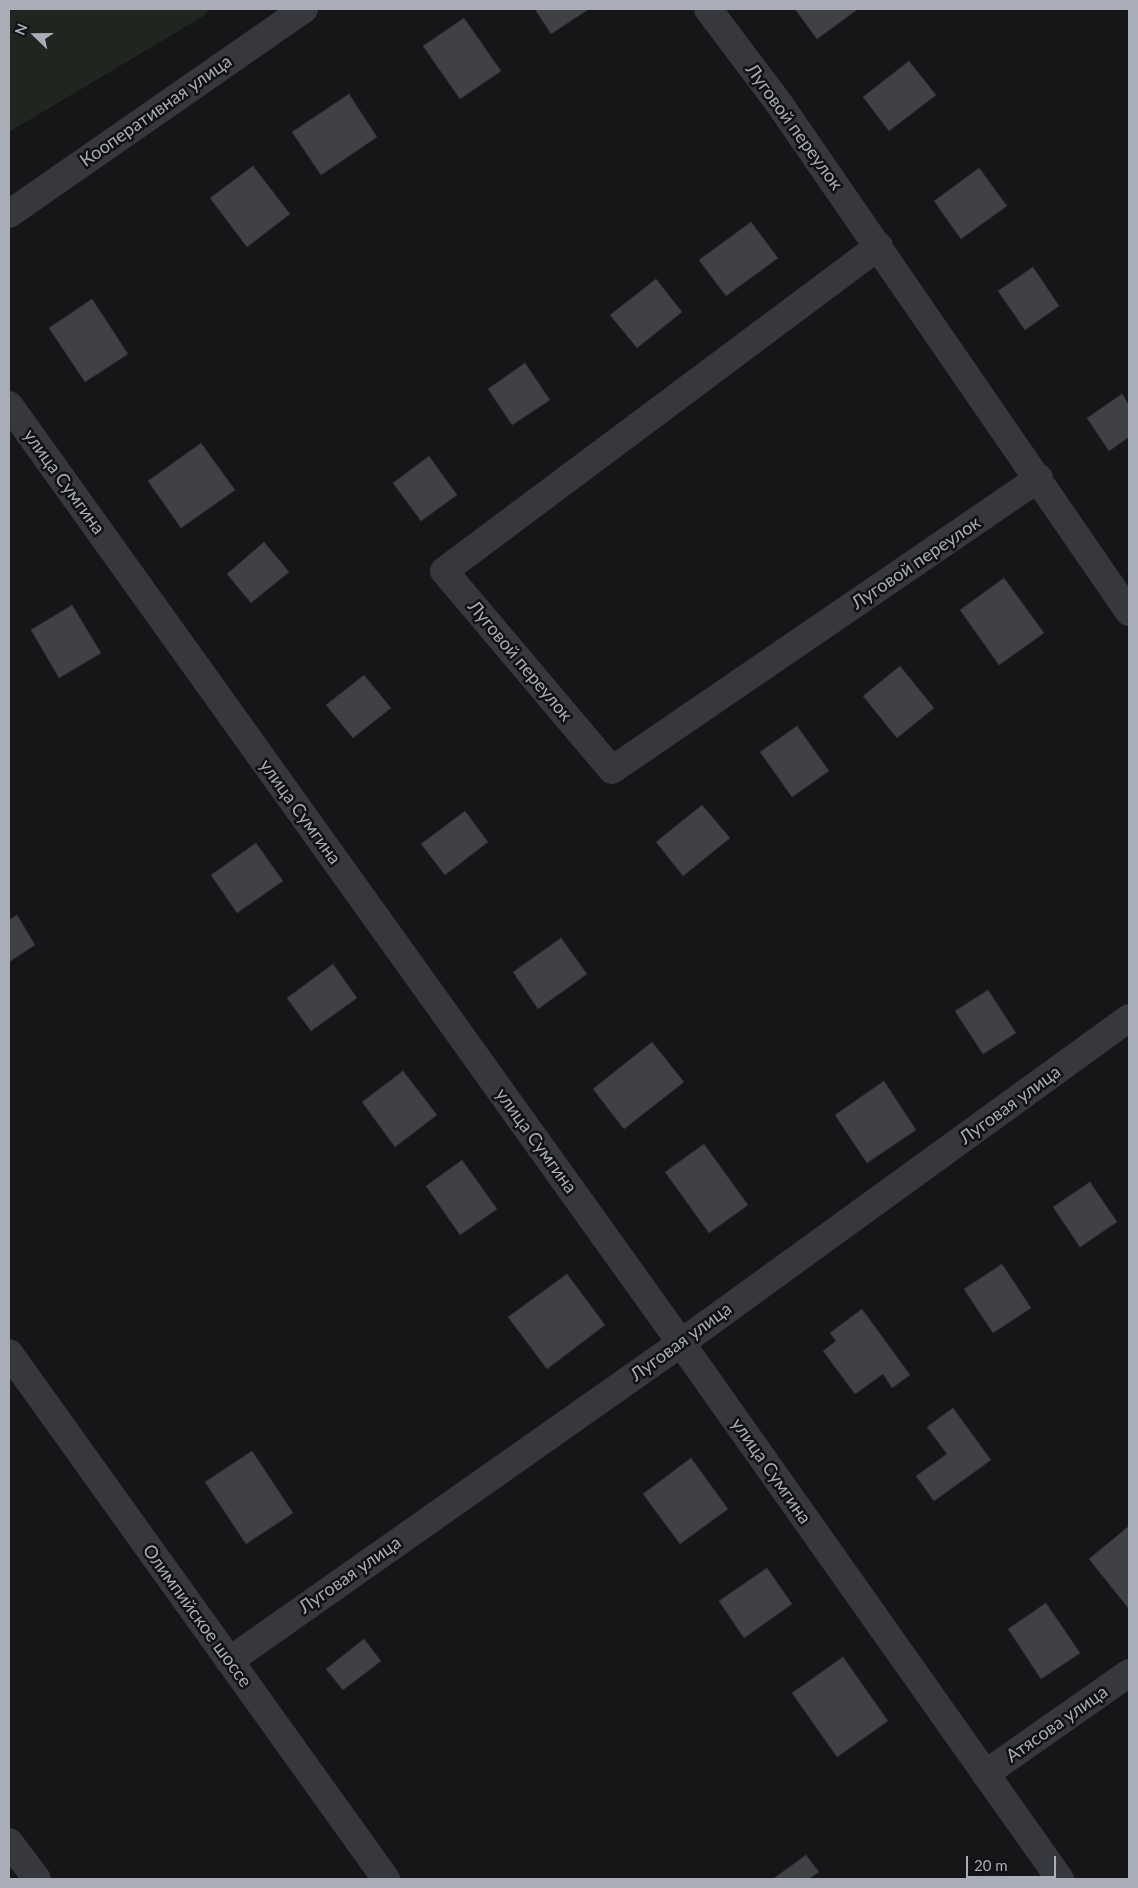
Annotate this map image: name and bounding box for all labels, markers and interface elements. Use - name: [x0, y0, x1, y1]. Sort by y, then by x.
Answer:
- north arrow: [10, 10, 60, 60]
- text: N: [11, 21, 31, 37]
- street label: Кооперативная улица: [76, 50, 236, 172]
- street label: Луговой переулок: [741, 60, 847, 194]
- street label: улица Сумгина: [19, 425, 109, 539]
- street label: Луговой переулок: [847, 512, 985, 614]
- street label: Луговой переулок: [463, 596, 577, 726]
- street label: улица Сумгина: [255, 755, 345, 869]
- street label: Луговая улица: [955, 1061, 1065, 1149]
- street label: улица Сумгина: [491, 1084, 581, 1198]
- street label: Луговая улица: [626, 1298, 736, 1386]
- street label: улица Сумгина: [726, 1414, 816, 1528]
- street label: Луговая улица: [295, 1532, 405, 1618]
- street label: Олимпийское шоссе: [138, 1540, 256, 1692]
- street label: Атясова улица: [1002, 1681, 1112, 1767]
- scale bar: [968, 1846, 1058, 1878]
- text: 20 m: [974, 1856, 1008, 1874]

